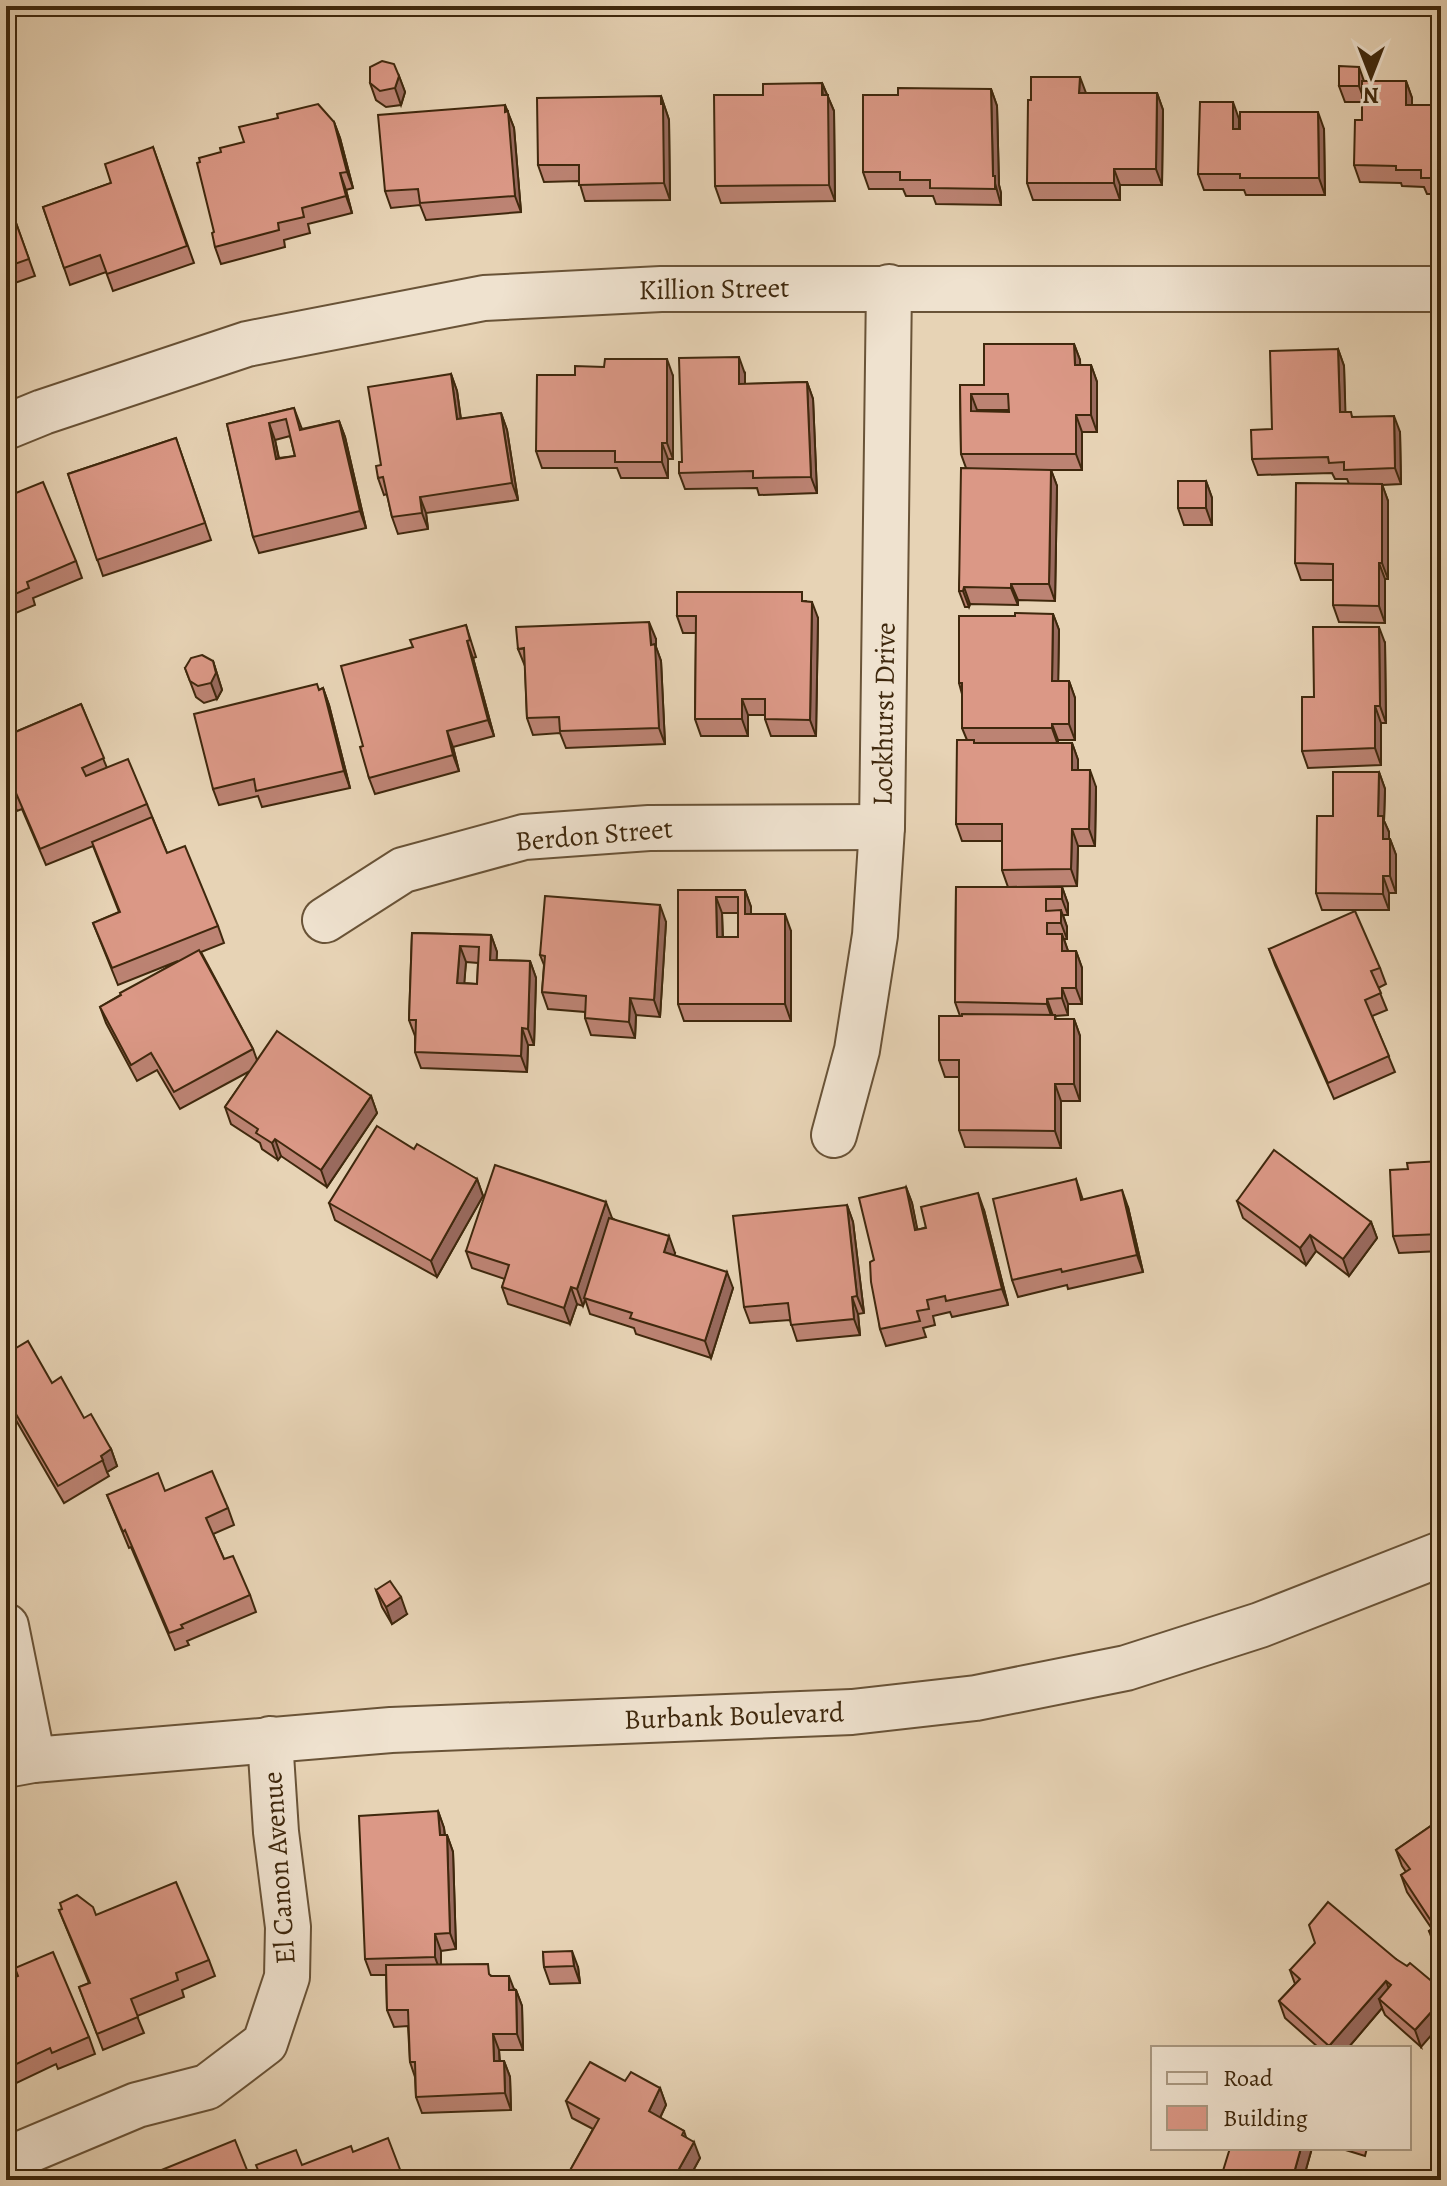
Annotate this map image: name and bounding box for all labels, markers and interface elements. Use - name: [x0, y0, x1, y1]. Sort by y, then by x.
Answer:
- north arrow: [1331, 36, 1411, 116]
- text: N: [1363, 80, 1379, 110]
- street label: Killion Street: [638, 269, 790, 309]
- street label: Lockhurst Drive: [863, 622, 905, 806]
- street label: Berdon Street: [514, 809, 674, 861]
- street label: Burbank Boulevard: [623, 1693, 846, 1739]
- street label: El Canon Avenue: [253, 1770, 305, 1966]
- legend: [1151, 2046, 1411, 2150]
- text: Road: [1223, 2062, 1273, 2094]
- text: Building: [1223, 2102, 1308, 2134]

